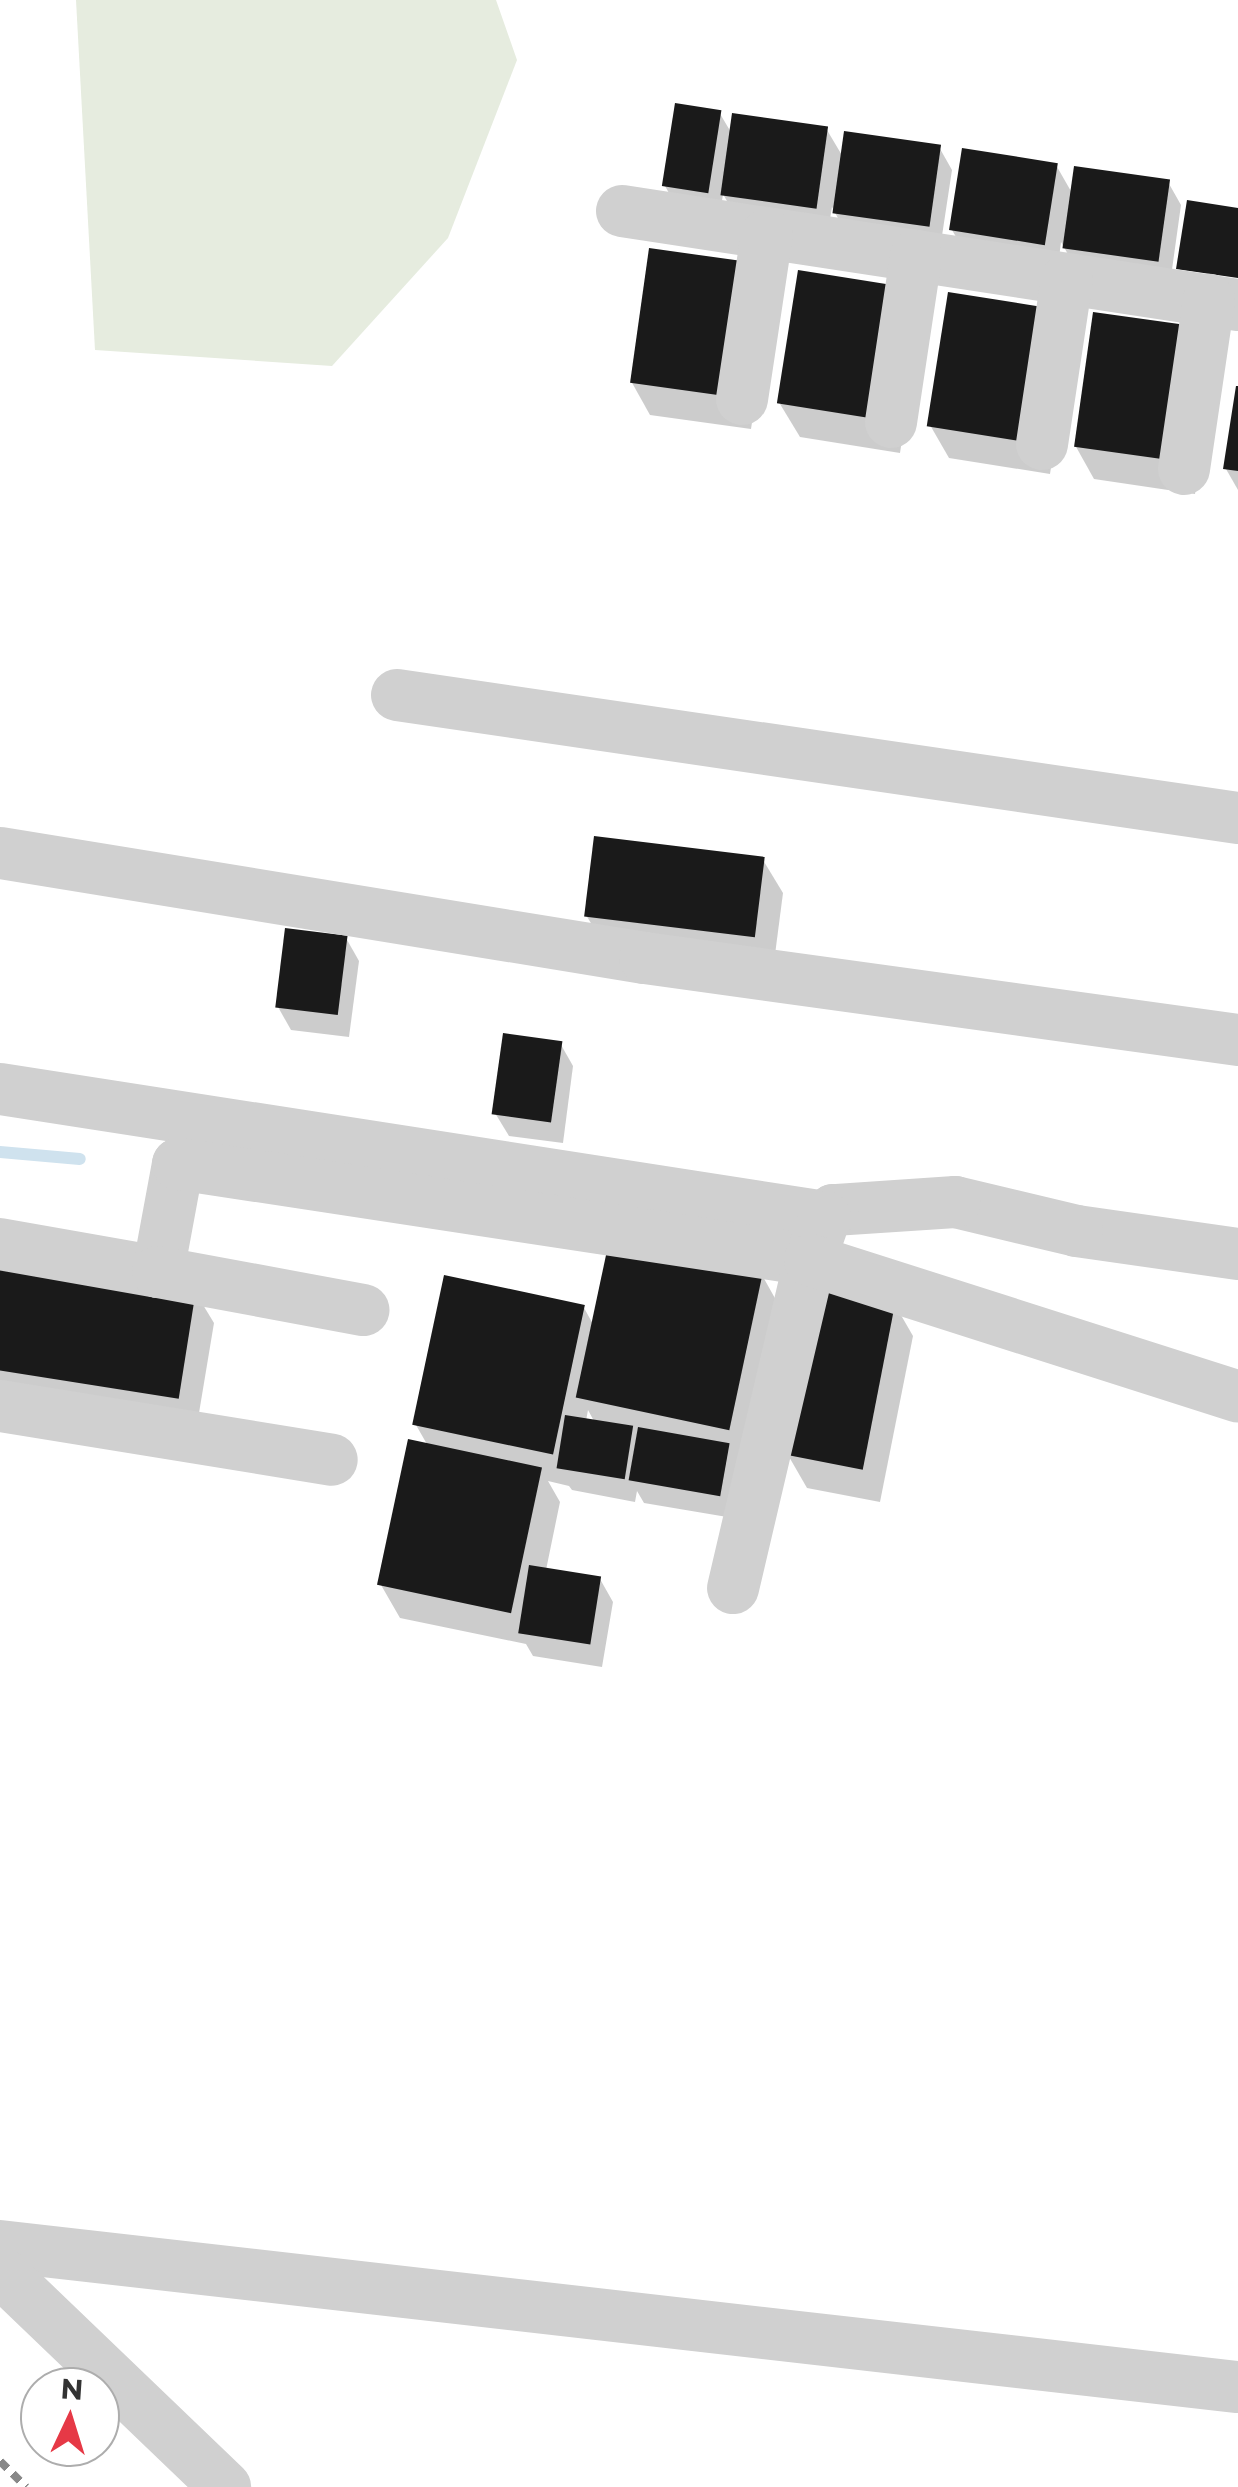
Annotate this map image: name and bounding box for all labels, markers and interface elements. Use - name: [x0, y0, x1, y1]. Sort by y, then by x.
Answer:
- north arrow: [20, 2367, 120, 2467]
- text: N: [59, 2371, 84, 2407]

